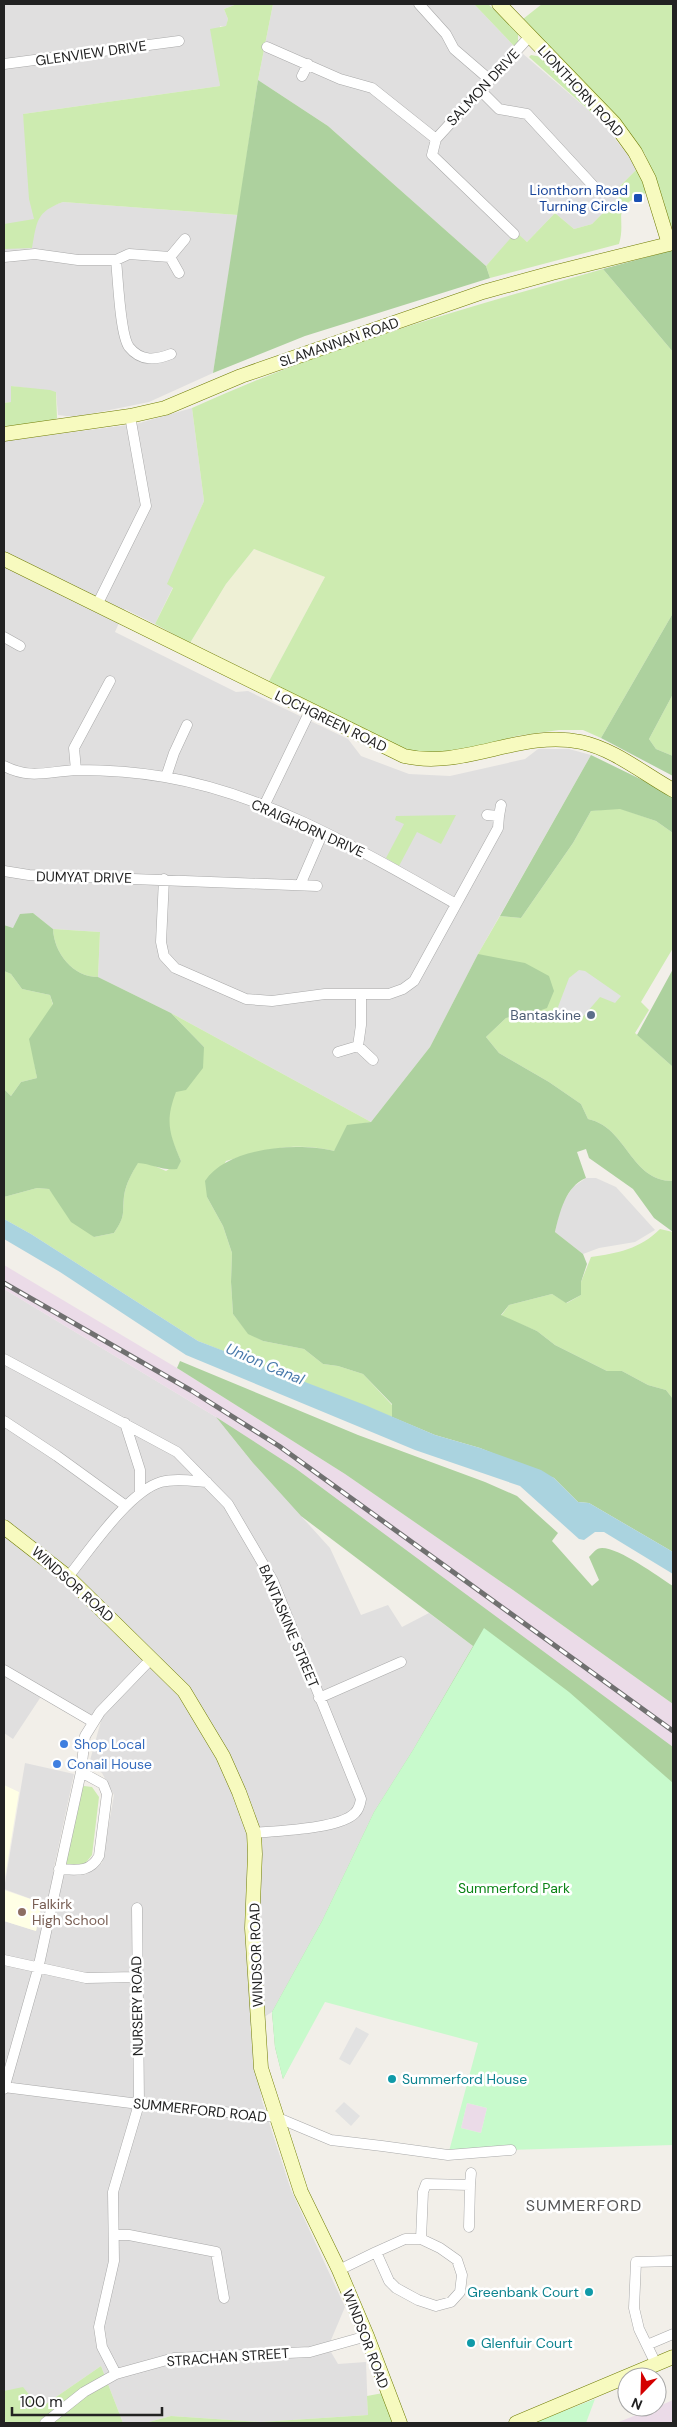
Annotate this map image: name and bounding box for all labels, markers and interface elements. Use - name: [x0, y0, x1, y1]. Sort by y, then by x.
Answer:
- street label: GLENVIEW DRIVE: [34, 36, 148, 70]
- street label: LIONTHORN ROAD: [534, 42, 628, 140]
- street label: SALMON DRIVE: [443, 44, 524, 129]
- place label: Lionthorn Road Turning Circle: [530, 181, 628, 215]
- marker: Lionthorn Road Turning Circle: [632, 192, 644, 204]
- street label: SLAMANNAN ROAD: [277, 313, 401, 371]
- street label: LOCHGREEN ROAD: [272, 686, 390, 756]
- street label: CRAIGHORN DRIVE: [249, 795, 368, 861]
- street label: DUMYAT DRIVE: [36, 867, 132, 887]
- place label: Bantaskine: [510, 1006, 581, 1024]
- marker: Bantaskine: [585, 1009, 597, 1021]
- water label: Union Canal: [223, 1339, 308, 1390]
- street label: WINDSOR ROAD: [28, 1542, 118, 1626]
- street label: BANTASKINE STREET: [255, 1562, 323, 1690]
- place label: Shop Local: [74, 1735, 145, 1753]
- marker: Shop Local: [58, 1738, 70, 1750]
- place label: Conail House: [67, 1755, 152, 1773]
- marker: Conail House: [51, 1758, 63, 1770]
- park label: Summerford Park: [458, 1879, 570, 1897]
- place label: Falkirk High School: [32, 1895, 108, 1929]
- street label: WINDSOR ROAD: [245, 1902, 267, 2008]
- marker: Falkirk High School: [16, 1906, 28, 1918]
- street label: NURSERY ROAD: [127, 1956, 147, 2056]
- place label: Summerford House: [402, 2070, 527, 2088]
- marker: Summerford House: [386, 2073, 398, 2085]
- street label: SUMMERFORD ROAD: [132, 2094, 268, 2126]
- district label: SUMMERFORD: [526, 2195, 642, 2216]
- place label: Greenbank Court: [467, 2283, 579, 2301]
- marker: Greenbank Court: [583, 2286, 595, 2298]
- street label: WINDSOR ROAD: [339, 2287, 393, 2391]
- place label: Glenfuir Court: [481, 2334, 573, 2352]
- marker: Glenfuir Court: [465, 2337, 477, 2349]
- street label: STRACHAN STREET: [166, 2344, 290, 2370]
- north arrow: [617, 2367, 667, 2417]
- scale bar: [12, 2384, 162, 2416]
- text: 100 m: [20, 2392, 63, 2412]
- text: N: [629, 2394, 645, 2414]

